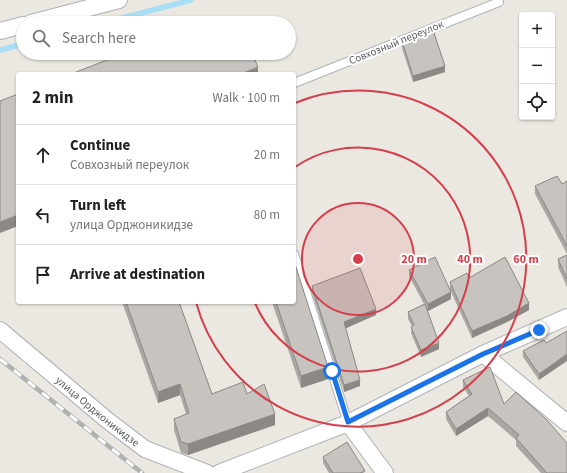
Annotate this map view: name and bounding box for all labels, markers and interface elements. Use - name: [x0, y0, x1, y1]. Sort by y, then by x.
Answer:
- map controls: [519, 12, 555, 120]
- button: +: [519, 12, 555, 48]
- search box: [16, 16, 296, 60]
- street label: Совхозный переулок: [347, 16, 446, 68]
- icon: search: [30, 27, 52, 49]
- text: Search here: [62, 28, 136, 49]
- button: −: [519, 48, 555, 84]
- button: locate: [519, 84, 555, 120]
- text: 2 min: [32, 86, 73, 110]
- text: Walk · 100 m: [212, 89, 280, 107]
- text: Continue: [70, 135, 130, 156]
- icon: ahead: [32, 144, 54, 166]
- text: 20 m: [254, 146, 280, 164]
- text: Совхозный переулок: [70, 156, 189, 174]
- text: Turn left: [70, 195, 126, 216]
- icon: left: [32, 204, 54, 226]
- text: 80 m: [254, 206, 280, 224]
- text: улица Орджоникидзе: [70, 216, 193, 234]
- text: 20 m: [401, 251, 427, 268]
- text: 40 m: [457, 251, 483, 268]
- text: 60 m: [513, 251, 539, 268]
- centre of rings: [351, 252, 365, 266]
- icon: arrive: [32, 264, 54, 286]
- text: Arrive at destination: [70, 264, 205, 285]
- route end: [530, 321, 548, 339]
- route start: [323, 362, 341, 380]
- street label: улица Орджоникидзе: [52, 373, 143, 451]

